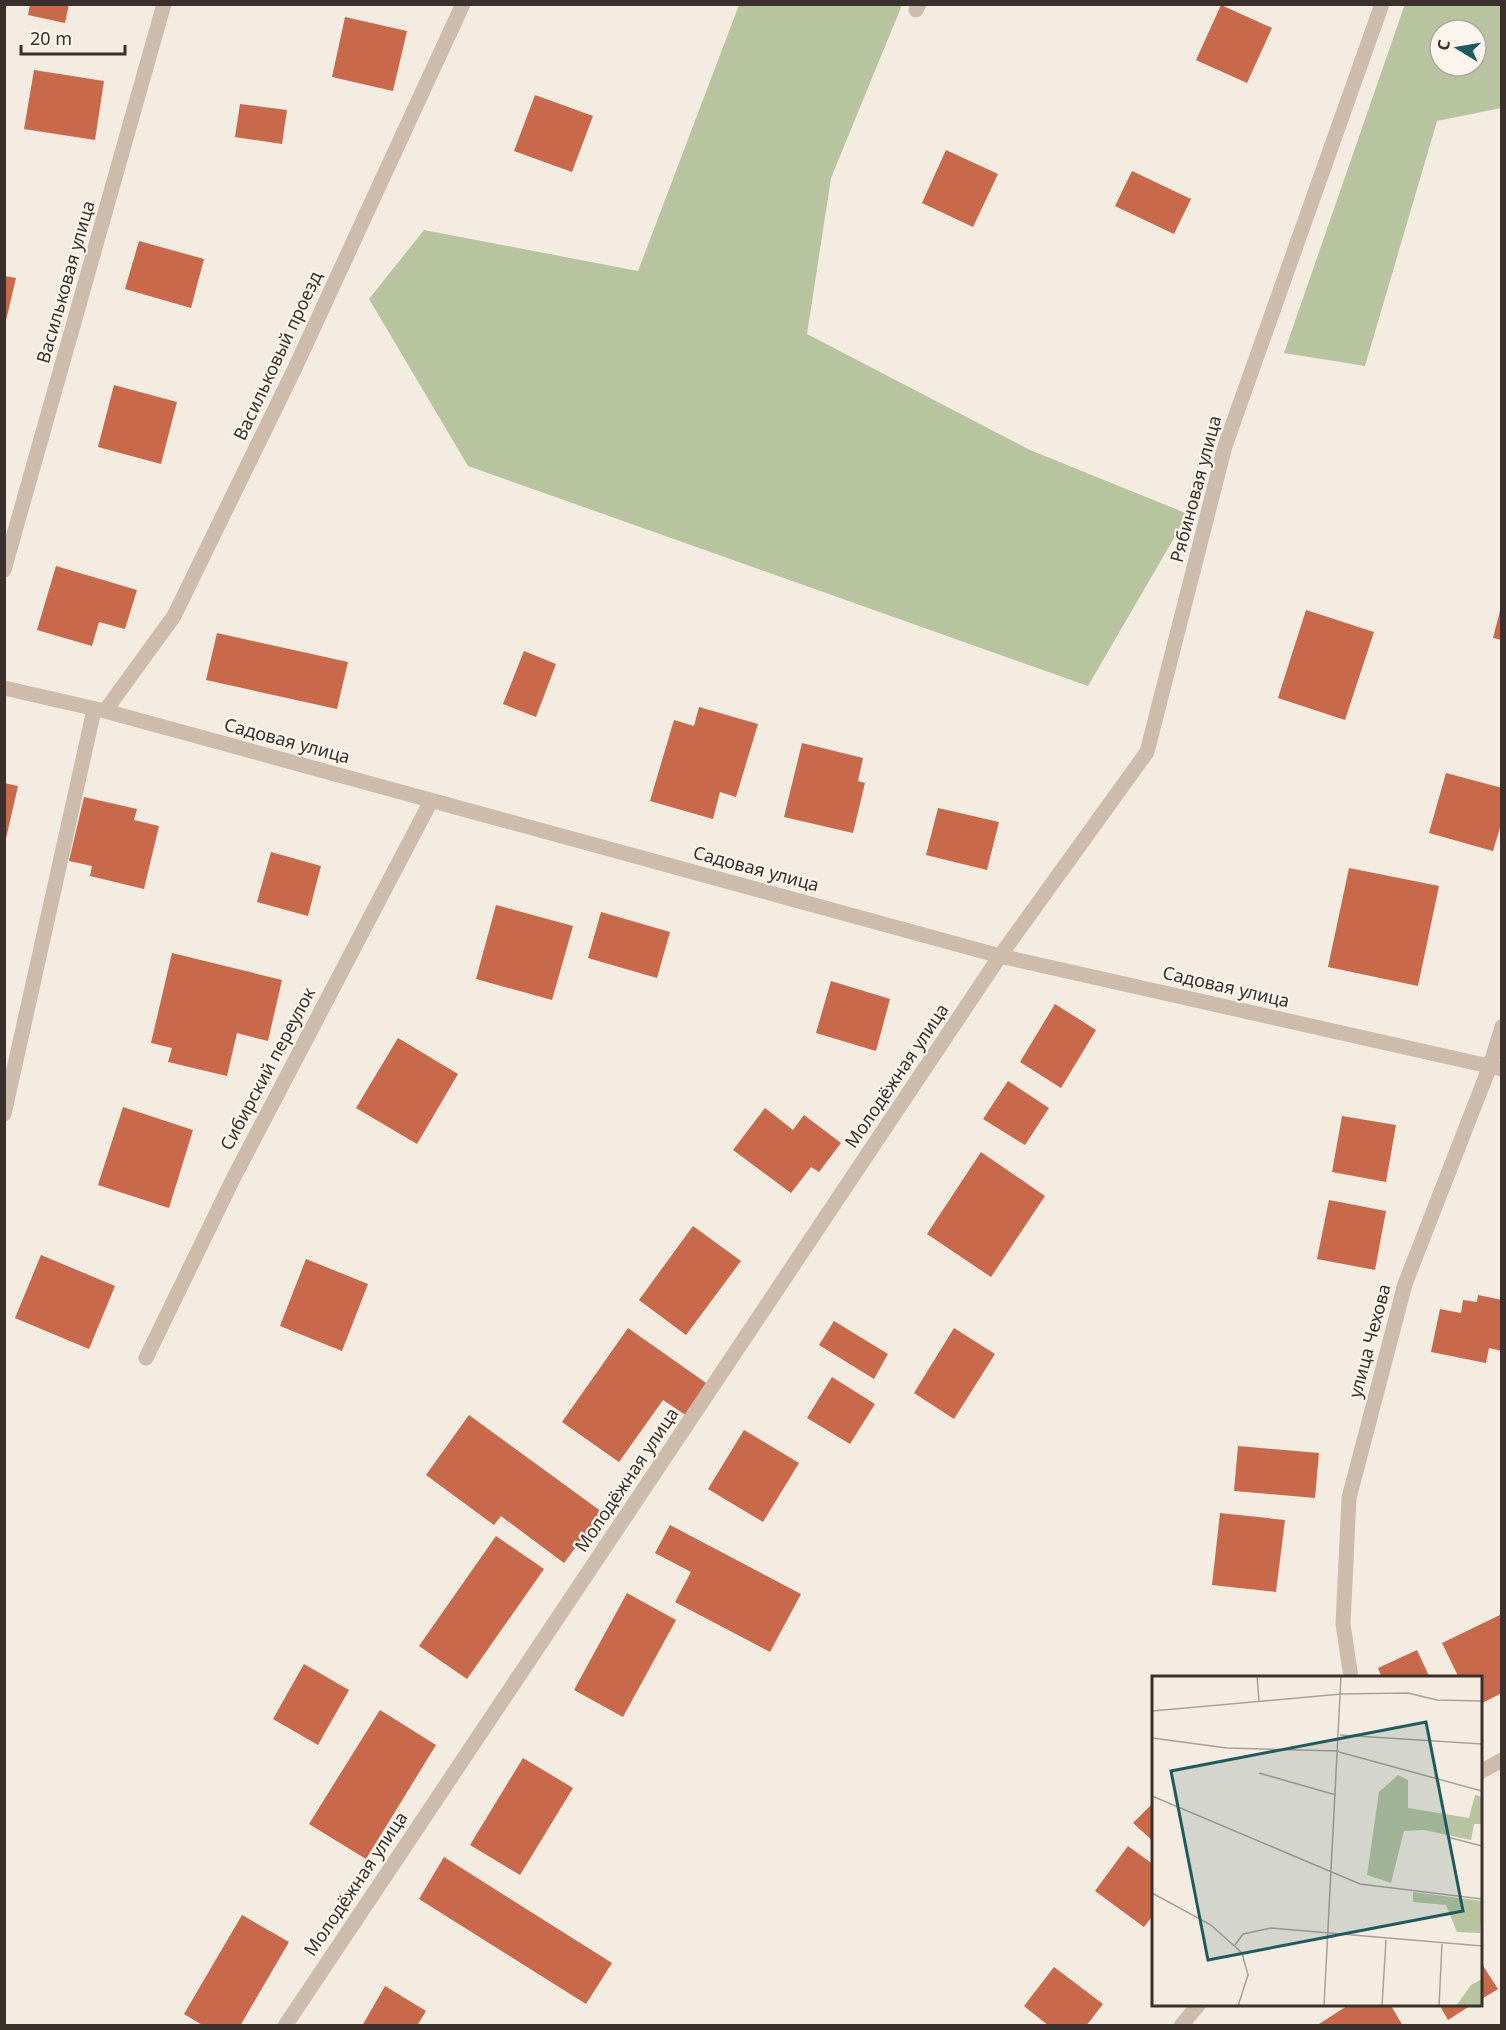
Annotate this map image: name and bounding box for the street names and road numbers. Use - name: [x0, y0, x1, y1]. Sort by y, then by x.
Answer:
- street label: Васильковая улица: [30, 198, 100, 366]
- street label: Васильковый проезд: [227, 267, 327, 444]
- street label: Рябиновая улица: [1164, 413, 1226, 565]
- street label: Садовая улица: [222, 712, 353, 768]
- street label: Садовая улица: [691, 840, 822, 896]
- street label: Садовая улица: [1160, 960, 1292, 1012]
- street label: Сибирский переулок: [214, 982, 320, 1154]
- street label: Молодёжная улица: [839, 999, 953, 1152]
- street label: улица Чехова: [1342, 1281, 1396, 1400]
- street label: Молодёжная улица: [569, 1403, 683, 1556]
- street label: Молодёжная улица: [298, 1807, 412, 1960]

